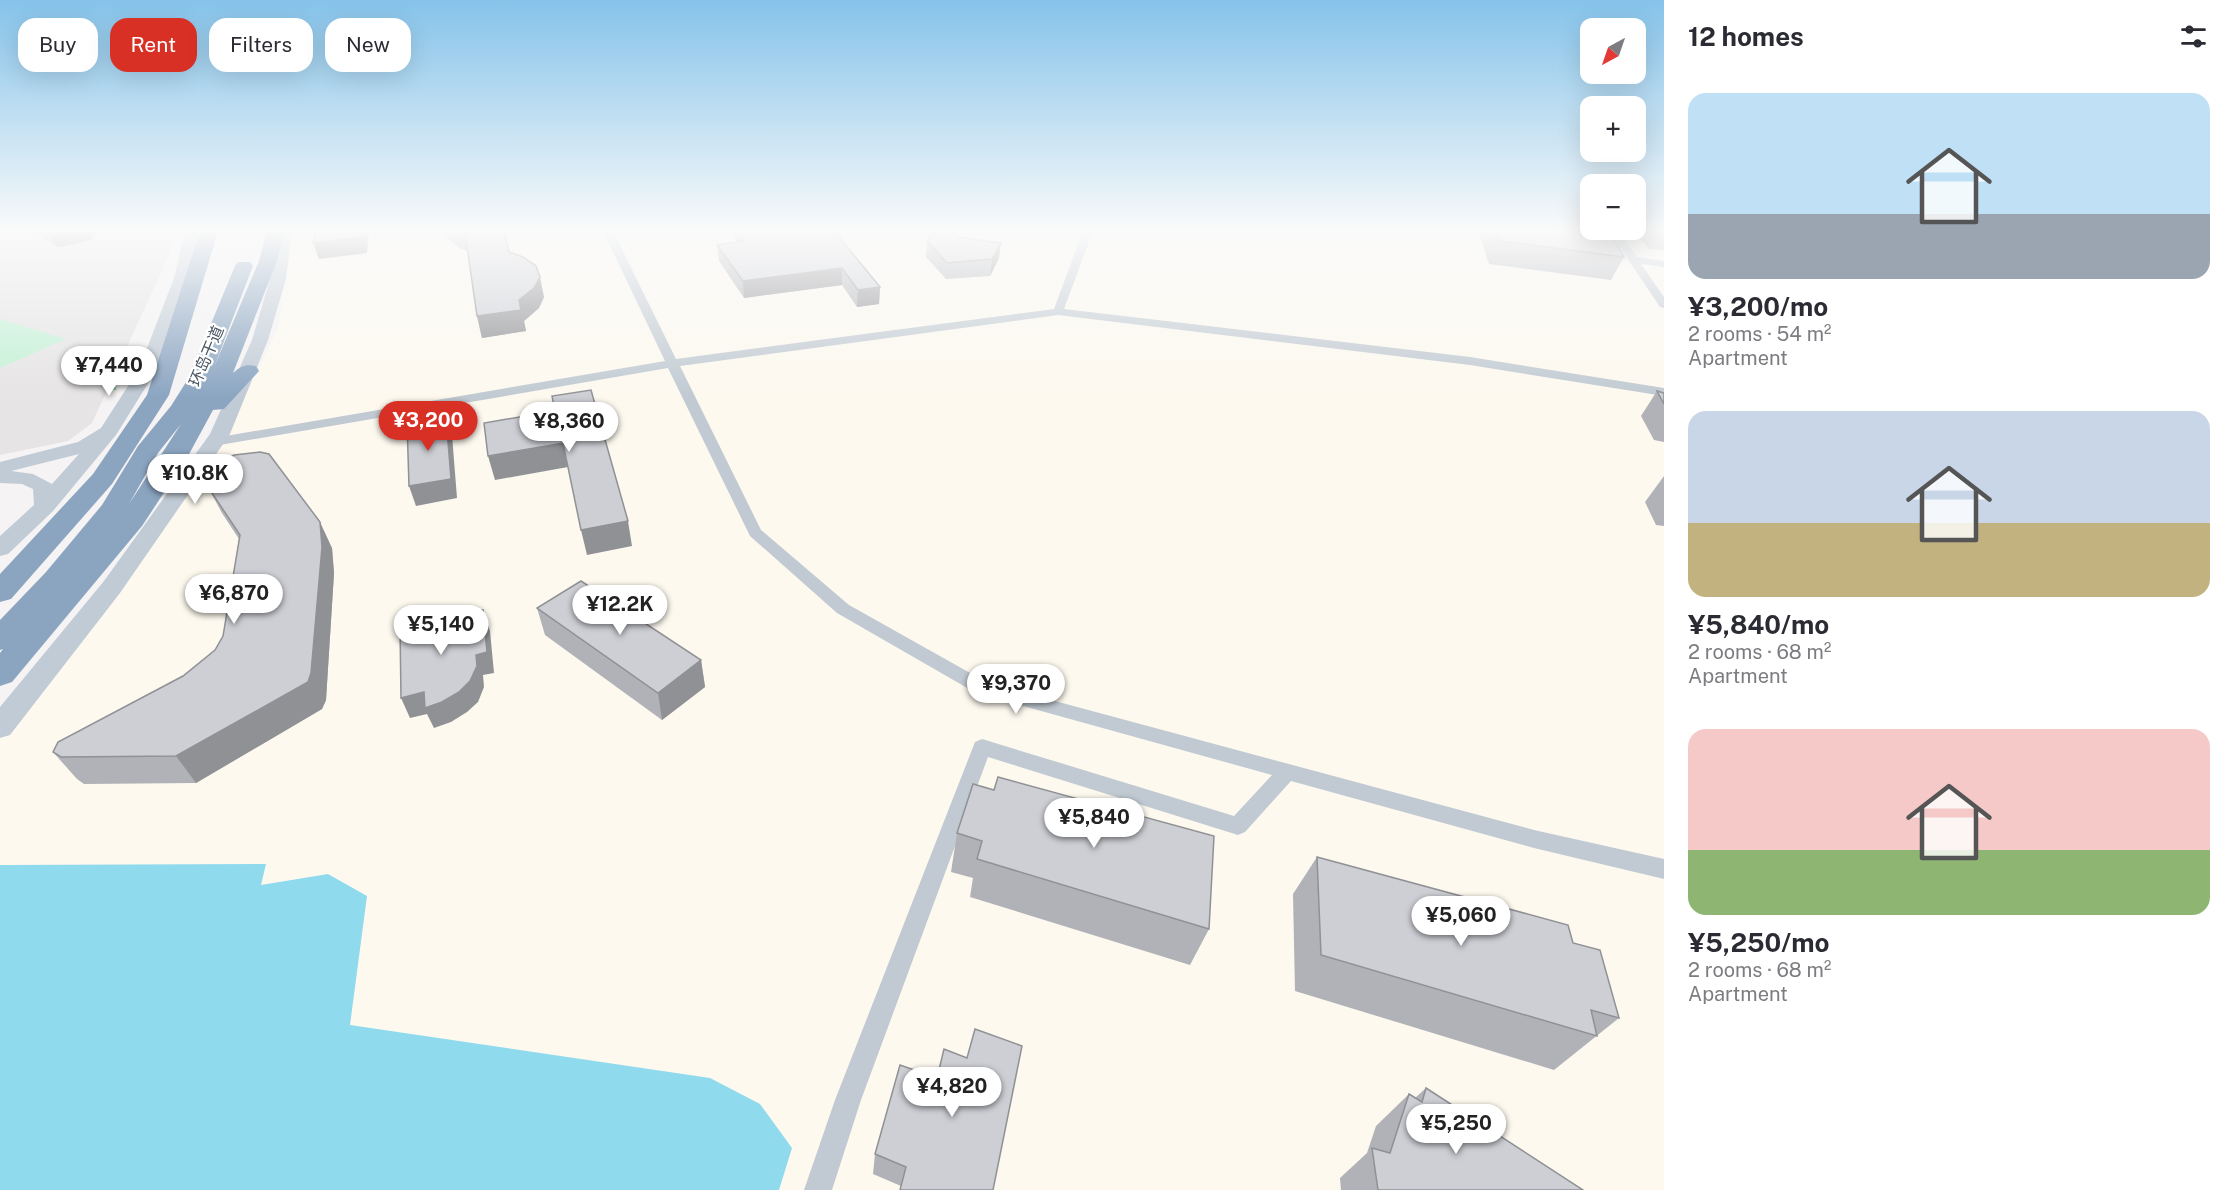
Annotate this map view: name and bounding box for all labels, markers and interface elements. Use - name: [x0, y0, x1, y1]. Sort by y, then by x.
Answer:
- chip: Buy: [18, 18, 98, 72]
- chip: Rent: [110, 18, 197, 72]
- chip: Filters: [209, 18, 313, 72]
- chip: New: [325, 18, 411, 72]
- north arrow: [1580, 18, 1646, 84]
- map controls: [1580, 18, 1646, 240]
- icon: filters: [2177, 20, 2210, 53]
- text: 12 homes: [1688, 21, 1804, 52]
- button: +: [1580, 96, 1646, 162]
- icon: home: [1895, 132, 2003, 240]
- button: −: [1580, 174, 1646, 240]
- text: ¥3,200/mo: [1688, 291, 1828, 322]
- text: 2 rooms · 54 m²: [1688, 322, 1831, 346]
- street label: 环岛干道: [185, 323, 228, 389]
- pin: ¥7,440: [60, 346, 158, 397]
- text: Apartment: [1688, 346, 1788, 370]
- text: ¥7,440: [75, 353, 143, 377]
- pin: ¥3,200: [379, 401, 477, 452]
- pin: ¥8,360: [520, 402, 618, 453]
- text: ¥3,200: [393, 408, 463, 432]
- text: ¥8,360: [533, 409, 605, 433]
- icon: home: [1895, 450, 2003, 558]
- pin: ¥10.8K: [146, 454, 244, 505]
- text: ¥10.8K: [161, 461, 229, 485]
- pin: ¥6,870: [185, 574, 283, 625]
- text: ¥6,870: [199, 581, 269, 605]
- pin: ¥12.2K: [571, 585, 669, 636]
- text: ¥12.2K: [586, 592, 654, 616]
- pin: ¥5,140: [392, 605, 490, 656]
- text: ¥5,840/mo: [1688, 609, 1829, 640]
- text: ¥5,140: [408, 612, 474, 636]
- text: 2 rooms · 68 m²: [1688, 640, 1831, 664]
- pin: ¥9,370: [967, 664, 1065, 715]
- text: Apartment: [1688, 664, 1788, 688]
- text: ¥9,370: [981, 671, 1051, 695]
- icon: home: [1895, 768, 2003, 876]
- pin: ¥5,840: [1045, 798, 1143, 849]
- text: ¥5,840: [1058, 805, 1130, 829]
- pin: ¥5,060: [1412, 896, 1510, 947]
- text: ¥5,060: [1425, 903, 1497, 927]
- text: ¥5,250/mo: [1688, 927, 1829, 958]
- text: 2 rooms · 68 m²: [1688, 958, 1831, 982]
- text: Apartment: [1688, 982, 1788, 1006]
- pin: ¥4,820: [903, 1067, 1001, 1118]
- text: ¥4,820: [917, 1074, 987, 1098]
- pin: ¥5,250: [1407, 1104, 1505, 1155]
- text: ¥5,250: [1420, 1111, 1492, 1135]

